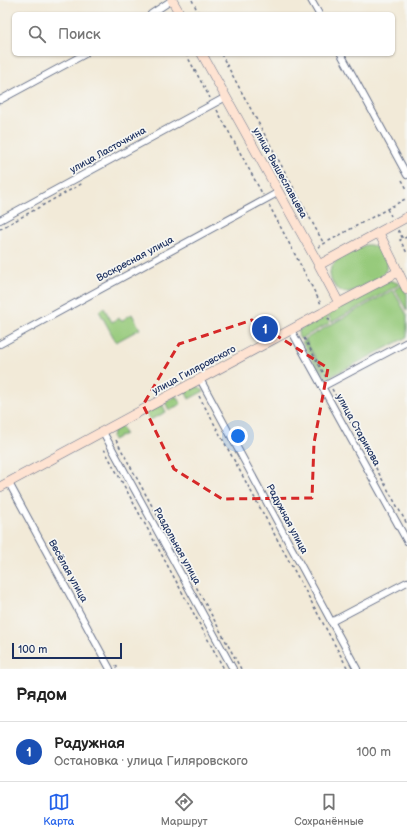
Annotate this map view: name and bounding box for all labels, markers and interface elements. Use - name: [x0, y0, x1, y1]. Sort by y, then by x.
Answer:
- search box: [12, 12, 395, 56]
- icon: search: [26, 23, 48, 45]
- text: Поиск: [58, 25, 101, 44]
- street label: улица Ласточкина: [68, 124, 148, 176]
- street label: улица Вышеславцева: [250, 126, 310, 220]
- street label: Воскресная улица: [94, 234, 176, 284]
- pin: 1: [252, 314, 278, 344]
- street label: улица Гиляровского: [150, 343, 238, 397]
- street label: улица Старикова: [333, 392, 383, 468]
- your location: [228, 426, 248, 446]
- street label: Радужная улица: [264, 482, 311, 556]
- street label: Раздольная улица: [151, 505, 203, 587]
- street label: Весёлая улица: [46, 538, 90, 605]
- scale bar: [12, 641, 122, 660]
- text: 100 m: [18, 643, 47, 656]
- text: Рядом: [16, 685, 67, 705]
- text: Радужная: [54, 734, 125, 753]
- text: 1: [26, 744, 32, 760]
- text: 100 m: [356, 744, 391, 760]
- text: Остановка · улица Гиляровского: [54, 753, 248, 769]
- tab: Карта: [43, 791, 74, 828]
- tab: Маршрут: [161, 791, 208, 828]
- tab: Сохранённые: [294, 791, 364, 828]

